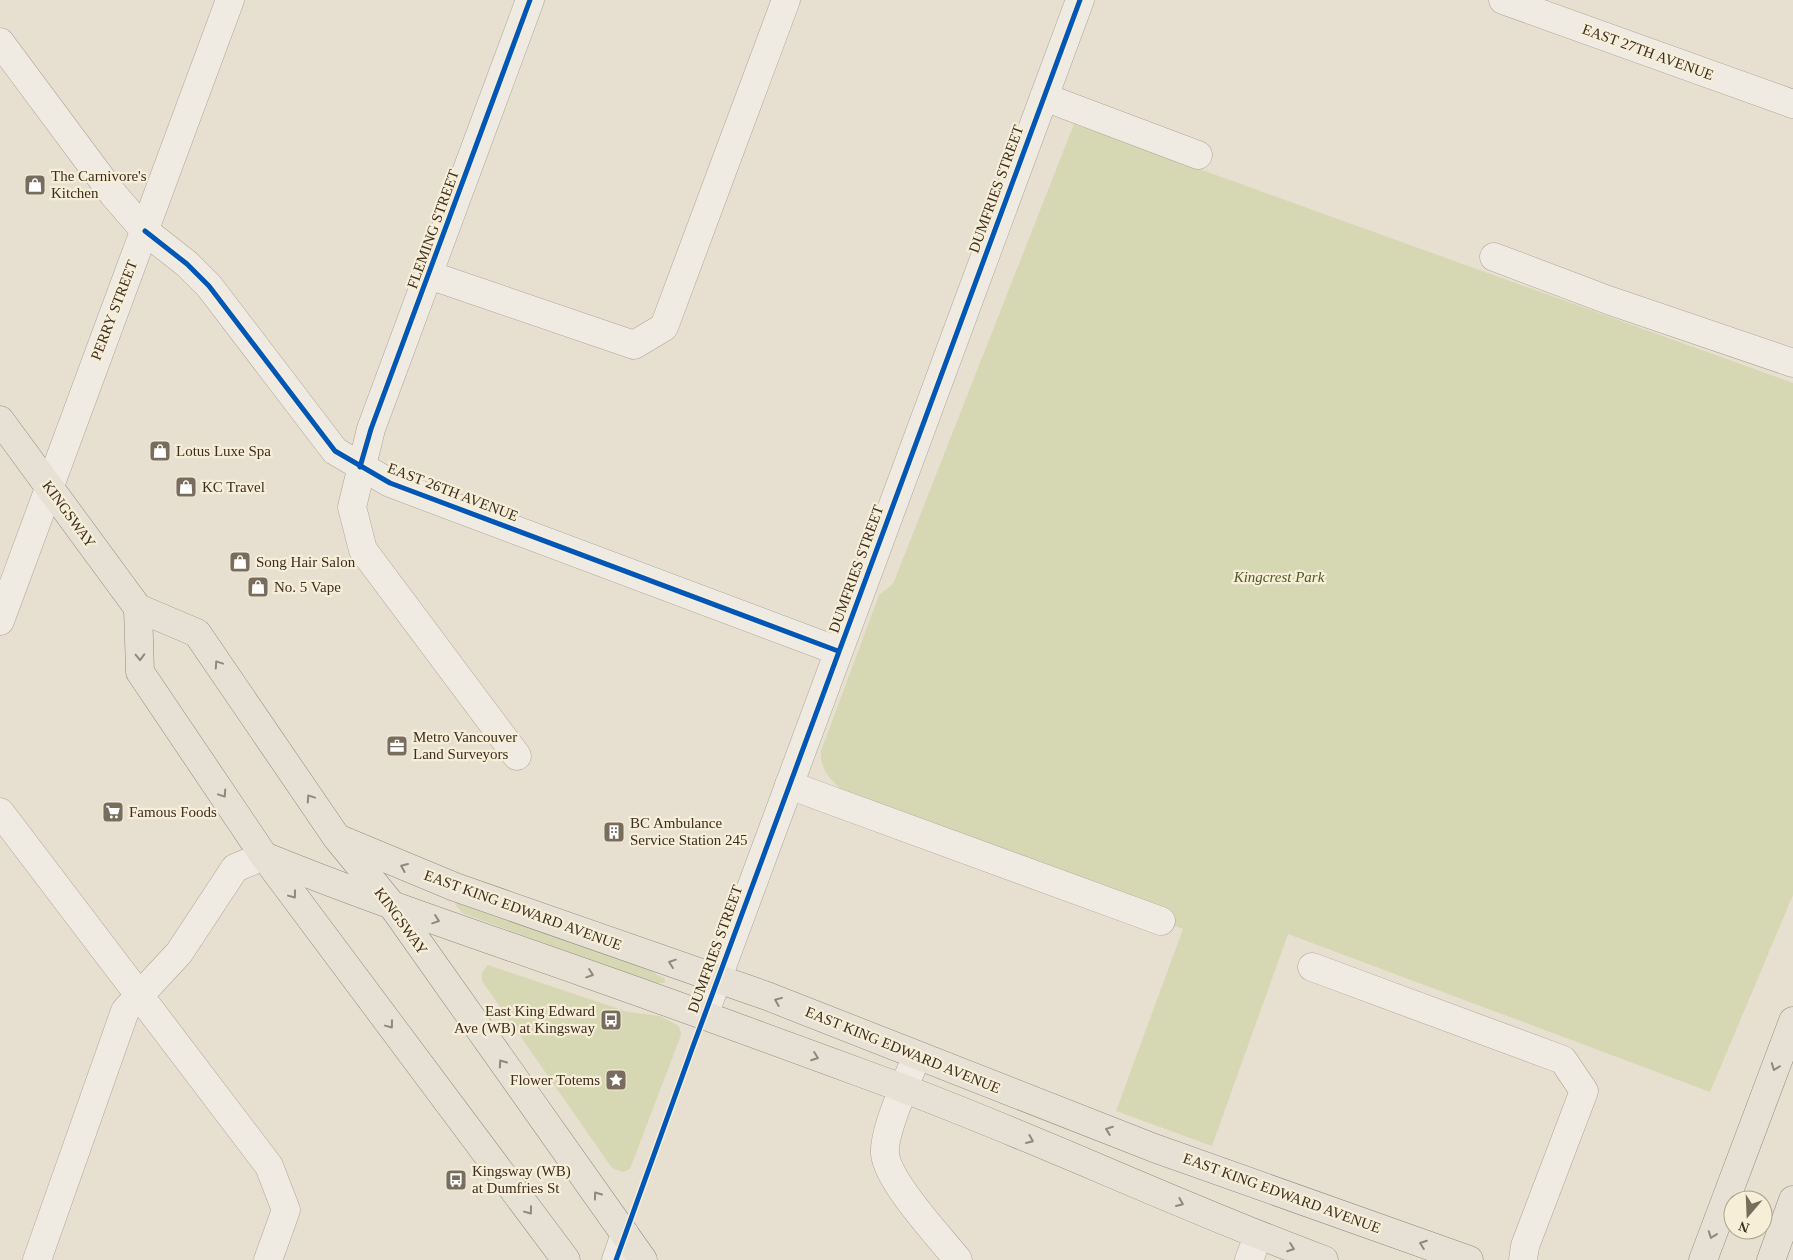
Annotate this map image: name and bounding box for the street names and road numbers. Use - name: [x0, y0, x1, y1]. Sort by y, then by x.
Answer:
- street label: EAST 27TH AVENUE: [1580, 21, 1716, 83]
- street label: DUMFRIES STREET: [965, 123, 1027, 255]
- street label: FLEMING STREET: [404, 167, 462, 291]
- street label: PERRY STREET: [88, 258, 140, 362]
- street label: EAST 26TH AVENUE: [385, 460, 521, 524]
- street label: KINGSWAY: [39, 477, 99, 551]
- street label: DUMFRIES STREET: [825, 503, 887, 635]
- street label: EAST KING EDWARD AVENUE: [422, 867, 624, 953]
- street label: DUMFRIES STREET: [684, 883, 746, 1015]
- street label: KINGSWAY: [371, 884, 431, 958]
- street label: EAST KING EDWARD AVENUE: [803, 1003, 1003, 1097]
- street label: EAST KING EDWARD AVENUE: [1181, 1150, 1383, 1236]

